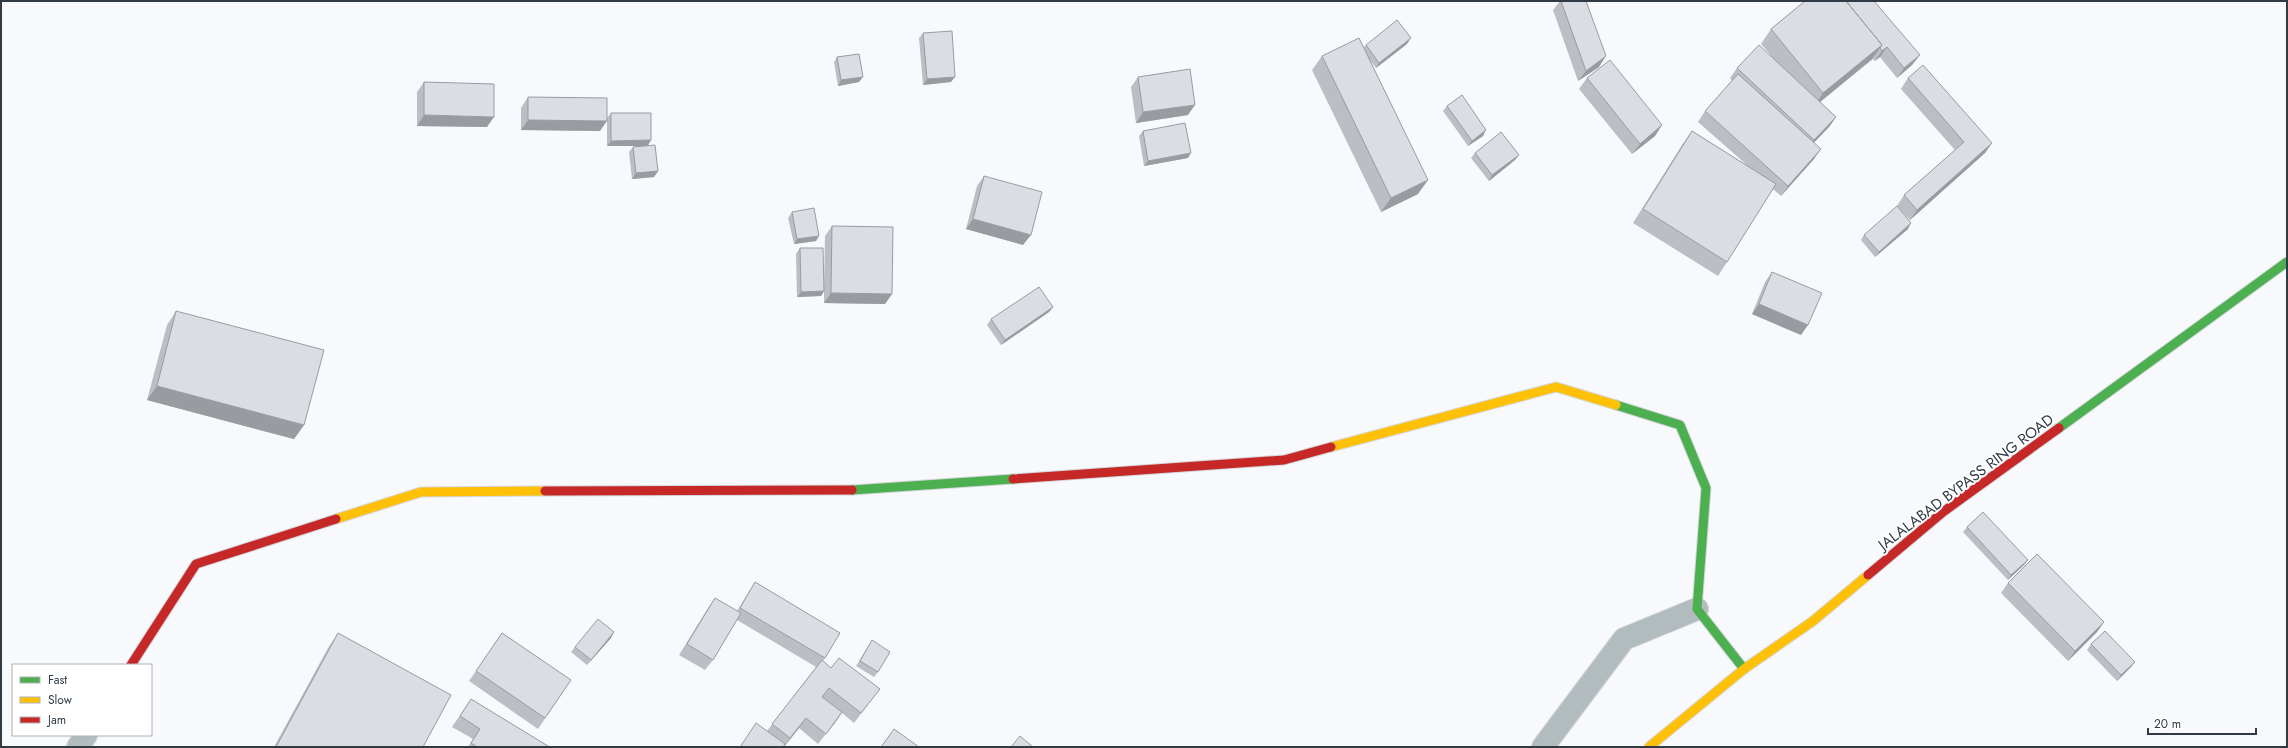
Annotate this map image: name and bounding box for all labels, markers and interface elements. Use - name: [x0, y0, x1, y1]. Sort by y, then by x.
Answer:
- street label: JALALABAD BYPASS RING ROAD: [1872, 409, 2058, 557]
- legend: [12, 664, 152, 736]
- text: Fast: [48, 671, 67, 689]
- text: Slow: [48, 691, 73, 709]
- scale bar: [2148, 710, 2256, 736]
- text: Jam: [46, 711, 66, 729]
- text: 20 m: [2154, 715, 2181, 733]

